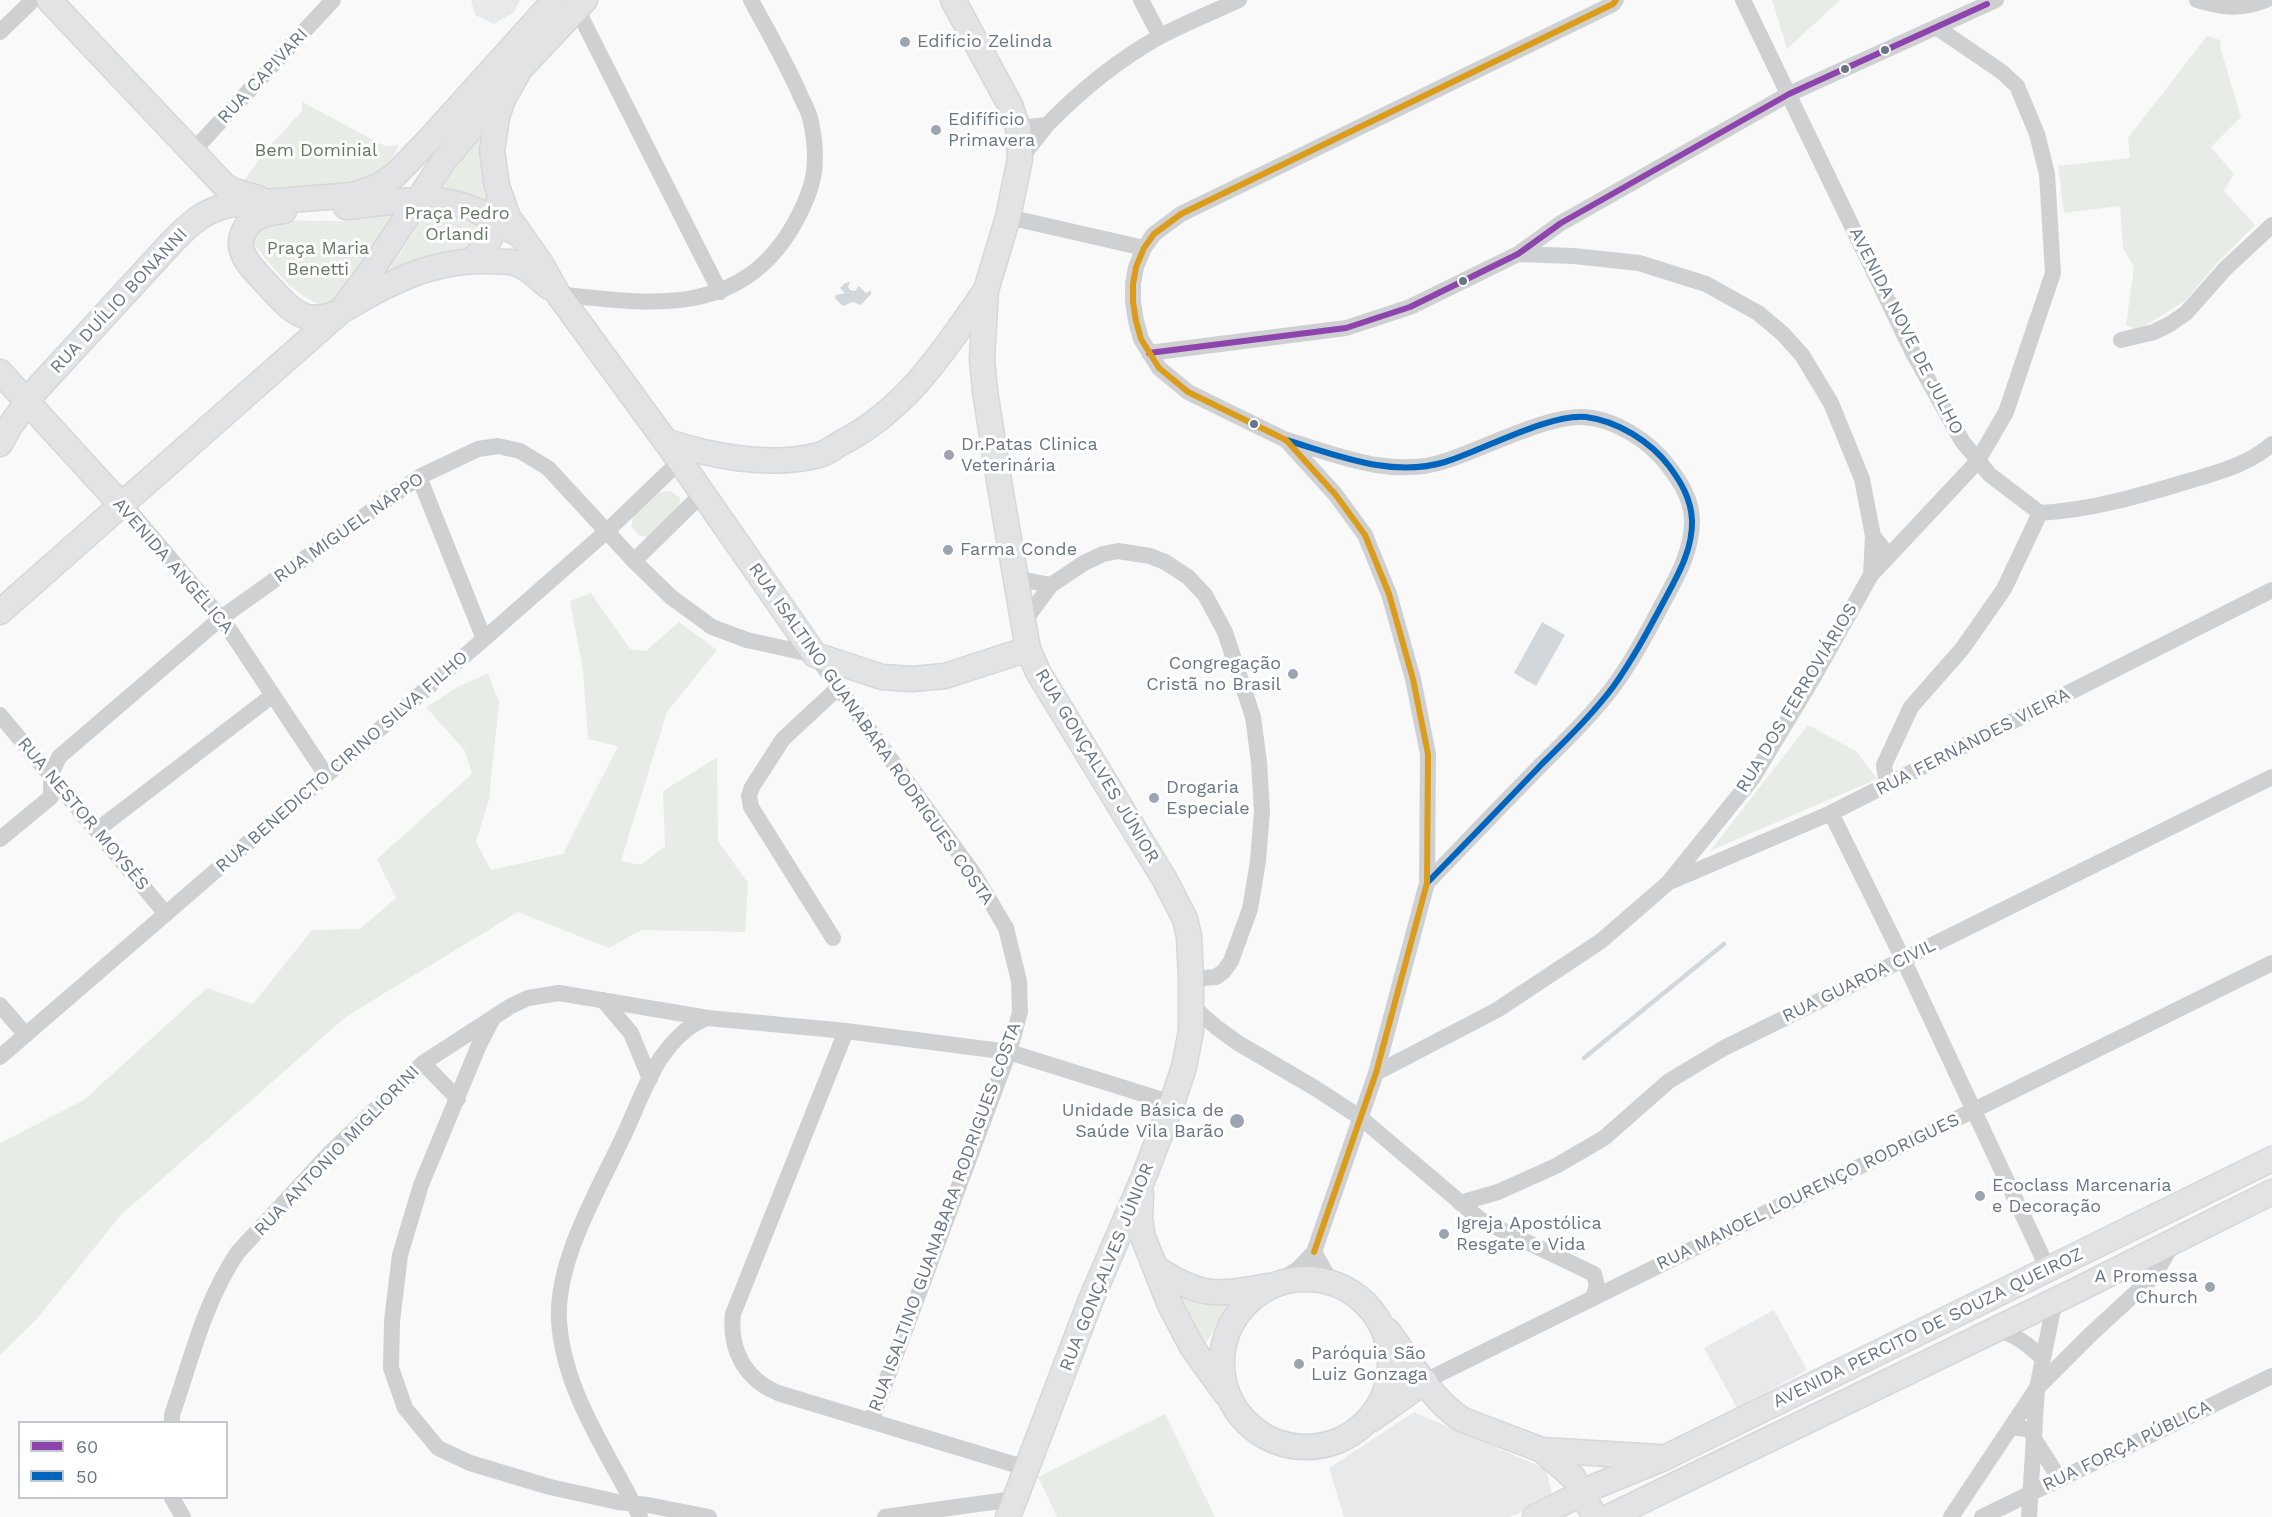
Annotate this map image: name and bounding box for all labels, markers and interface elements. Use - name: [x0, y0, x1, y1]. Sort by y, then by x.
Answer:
- street label: RUA CAPIVARI: [213, 24, 313, 128]
- place label: Edifício Zelinda: [917, 31, 1052, 53]
- marker: Edifício Zelinda: [898, 35, 912, 49]
- unlabelled marker: [1879, 44, 1891, 56]
- unlabelled marker: [1839, 63, 1851, 75]
- place label: Edifíficio Primavera: [948, 109, 1035, 152]
- marker: Edifíficio Primavera: [929, 123, 943, 137]
- park label: Bem Dominial: [255, 140, 377, 162]
- park label: Praça Pedro Orlandi: [404, 203, 510, 246]
- street label: RUA DUÍLIO BONANNI: [46, 224, 192, 378]
- street label: AVENIDA NOVE DE JULHO: [1844, 224, 1968, 438]
- park label: Praça Maria Benetti: [267, 238, 369, 280]
- unlabelled marker: [1457, 275, 1469, 287]
- unlabelled marker: [1248, 418, 1260, 430]
- place label: Dr.Patas Clinica Veterinária: [961, 434, 1098, 476]
- marker: Dr.Patas Clinica Veterinária: [942, 448, 956, 462]
- street label: RUA MIGUEL NAPPO: [270, 468, 428, 588]
- street label: AVENIDA ANGÉLICA: [108, 494, 238, 638]
- place label: Farma Conde: [960, 539, 1077, 561]
- marker: Farma Conde: [941, 543, 955, 557]
- street label: RUA ISALTINO GUANABARA RODRIGUES COSTA: [744, 559, 998, 909]
- street label: RUA DOS FERROVIÁRIOS: [1732, 599, 1862, 797]
- street label: RUA BENEDICTO CIRINO SILVA FILHO: [212, 647, 472, 877]
- place label: Congregação Cristã no Brasil: [1146, 653, 1281, 696]
- street label: RUA GONÇALVES JÚNIOR: [1030, 665, 1164, 867]
- marker: Congregação Cristã no Brasil: [1286, 667, 1300, 681]
- street label: RUA FERNANDES VIEIRA: [1872, 684, 2074, 800]
- street label: RUA NESTOR MOYSÉS: [13, 733, 153, 895]
- place label: Drogaria Especiale: [1166, 777, 1250, 820]
- marker: Drogaria Especiale: [1147, 791, 1161, 805]
- street label: RUA GUARDA CIVIL: [1779, 935, 1939, 1027]
- street label: RUA ISALTINO GUANABARA RODRIGUES COSTA: [864, 1019, 1026, 1415]
- street label: RUA ANTONIO MIGLIORINI: [250, 1061, 424, 1241]
- place label: Unidade Básica de Saúde Vila Barão: [1062, 1100, 1224, 1142]
- street label: RUA MANOEL LOURENÇO RODRIGUES: [1653, 1109, 1963, 1275]
- marker: Unidade Básica de Saúde Vila Barão: [1228, 1112, 1246, 1130]
- street label: RUA GONÇALVES JÚNIOR: [1055, 1160, 1159, 1374]
- place label: Ecoclass Marcenaria e Decoração: [1992, 1175, 2172, 1218]
- marker: Ecoclass Marcenaria e Decoração: [1973, 1189, 1987, 1203]
- place label: Igreja Apostólica Resgate e Vida: [1456, 1213, 1602, 1256]
- marker: Igreja Apostólica Resgate e Vida: [1437, 1227, 1451, 1241]
- street label: AVENIDA PERCITO DE SOUZA QUEIROZ: [1769, 1243, 2087, 1413]
- place label: A Promessa Church: [2094, 1266, 2198, 1308]
- marker: A Promessa Church: [2203, 1280, 2217, 1294]
- place label: Paróquia São Luiz Gonzaga: [1311, 1343, 1428, 1386]
- marker: Paróquia São Luiz Gonzaga: [1292, 1357, 1306, 1371]
- street label: RUA FORÇA PÚBLICA: [2039, 1396, 2215, 1496]
- legend: [18, 1421, 228, 1499]
- text: 60: [76, 1436, 98, 1457]
- text: 50: [76, 1466, 98, 1487]

